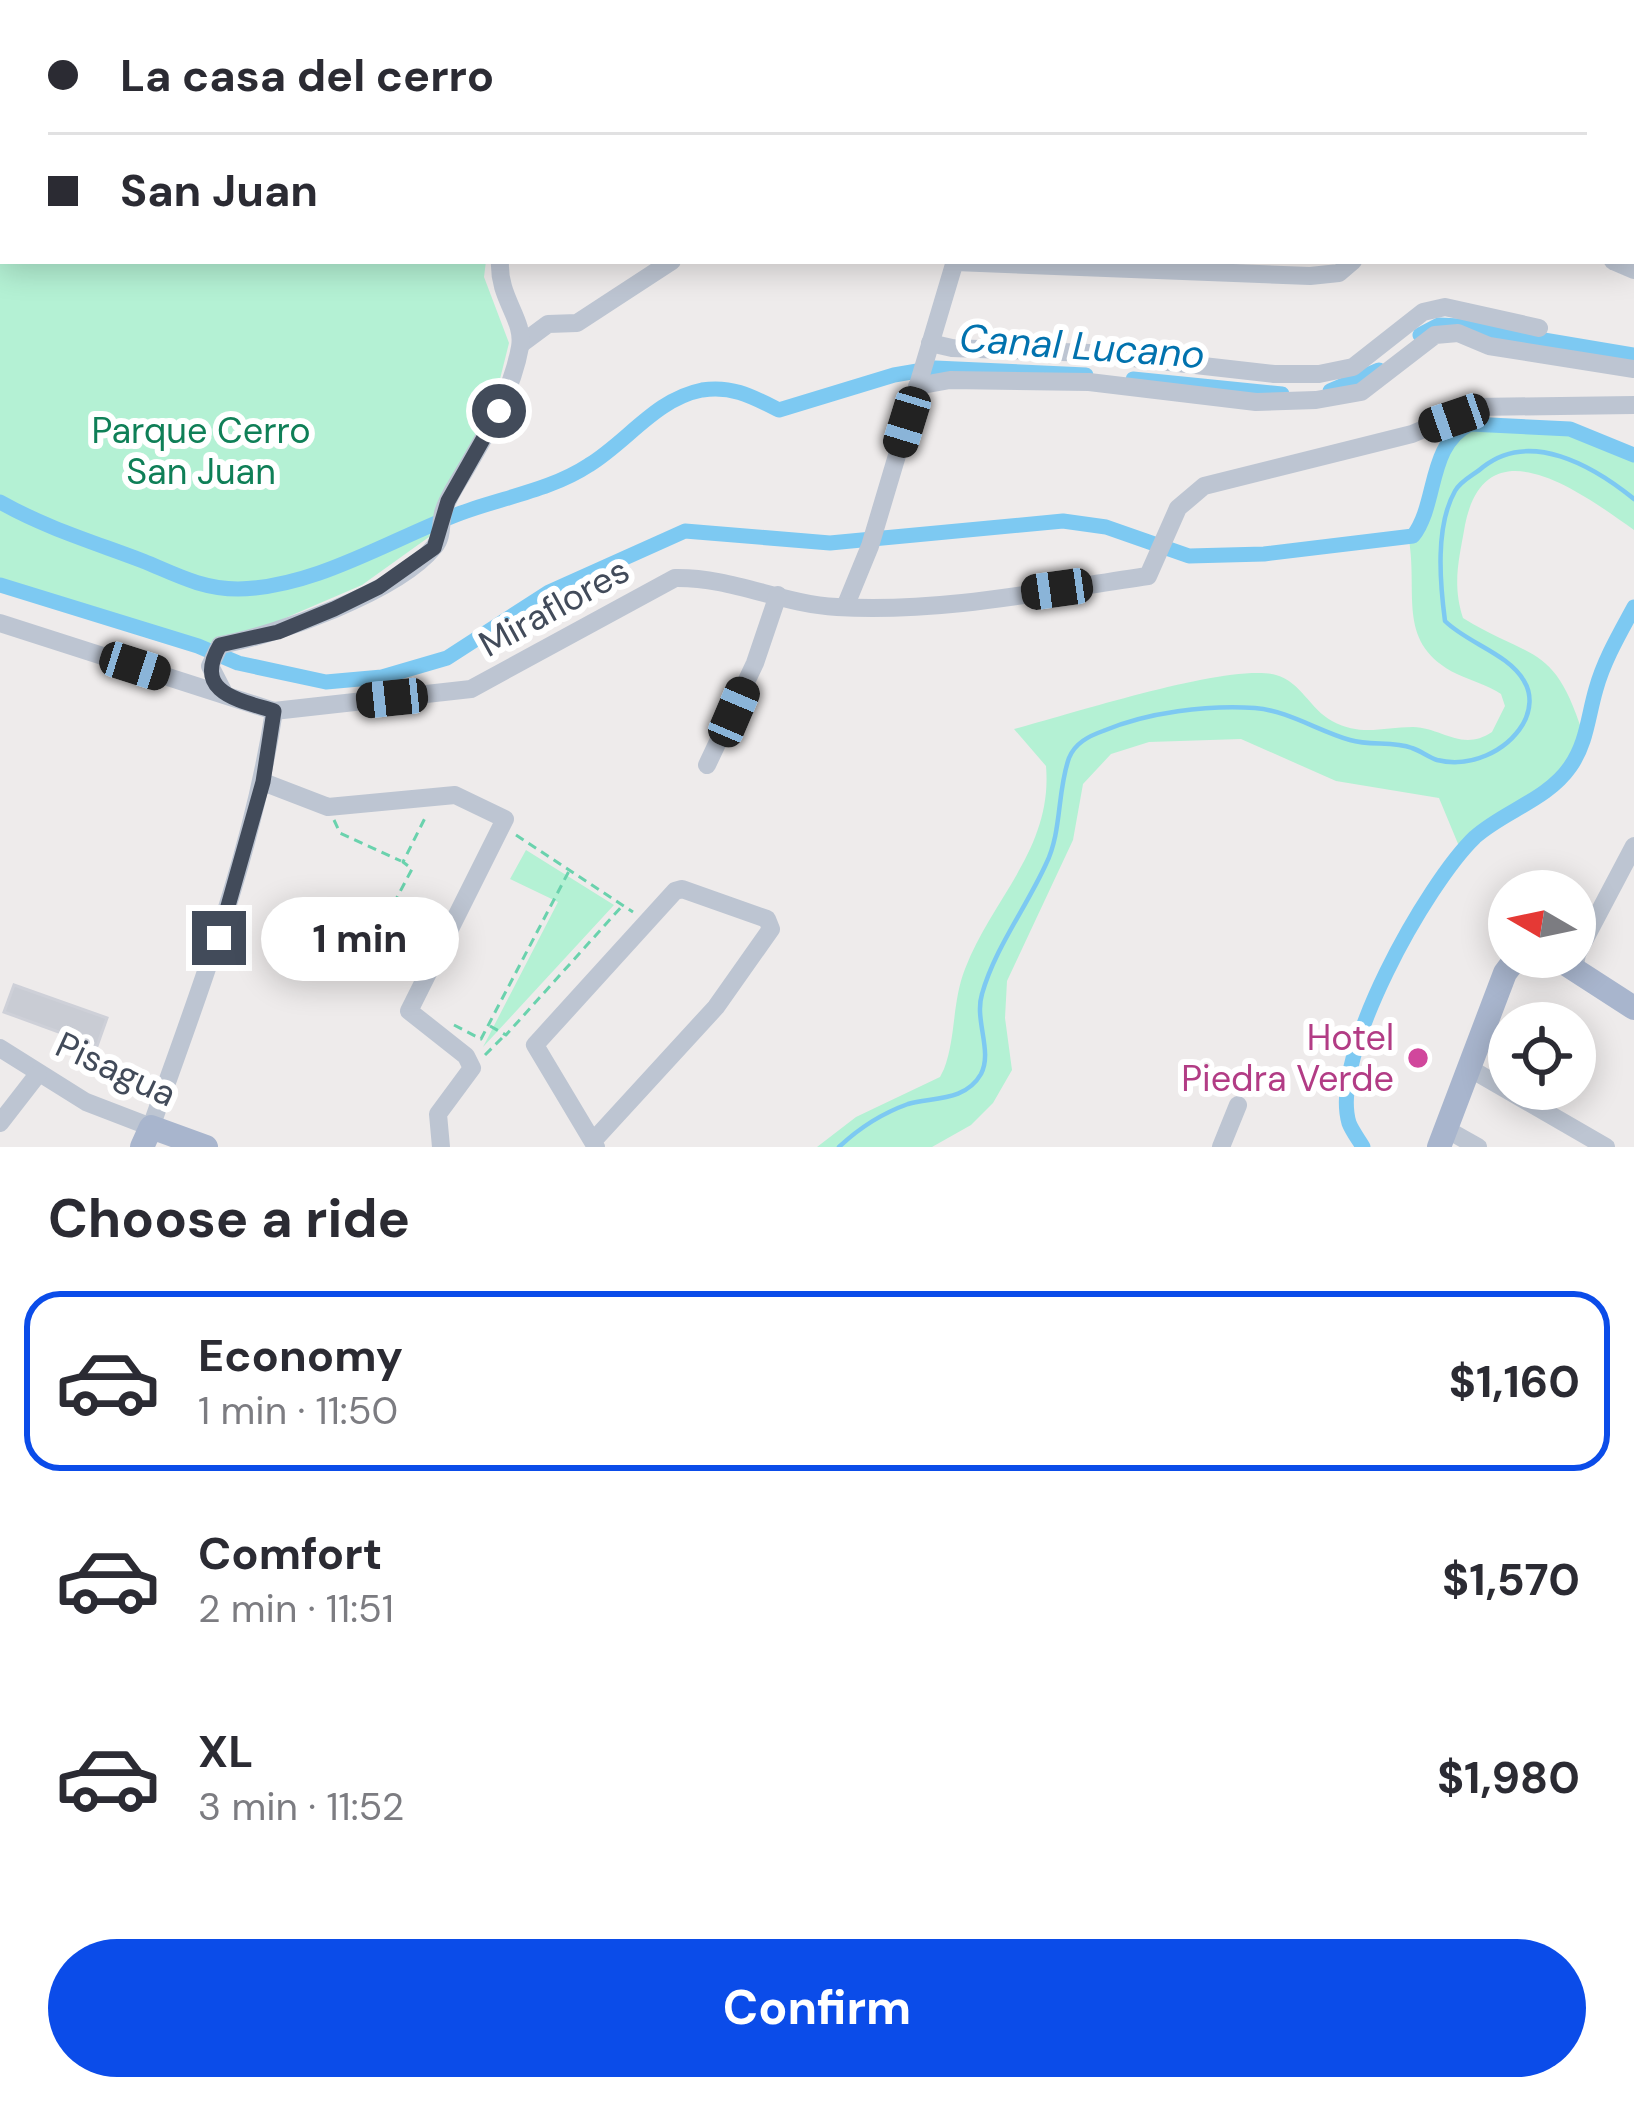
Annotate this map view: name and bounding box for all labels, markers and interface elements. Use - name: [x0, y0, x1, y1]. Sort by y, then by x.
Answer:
- text: La casa del cerro: [120, 46, 494, 105]
- text: San Juan: [120, 161, 318, 220]
- water label: Canal Lucano: [958, 312, 1206, 380]
- car: [879, 382, 935, 462]
- route start: [472, 384, 526, 438]
- car: [1414, 389, 1494, 447]
- park label: Parque Cerro San Juan: [91, 407, 311, 495]
- street label: Miraflores: [471, 547, 637, 667]
- car: [1019, 566, 1095, 612]
- car: [95, 638, 175, 694]
- car: [703, 672, 765, 752]
- car: [354, 676, 430, 720]
- north arrow: [1488, 870, 1596, 978]
- map controls: [1488, 870, 1596, 1110]
- callout: 1 min: [261, 896, 459, 980]
- route end: [192, 911, 246, 965]
- text: 1 min: [313, 913, 407, 964]
- button: locate: [1488, 1002, 1596, 1110]
- place label: Hotel Piedra Verde: [1181, 1014, 1394, 1102]
- street label: Pisagua: [48, 1021, 184, 1117]
- marker: Hotel Piedra Verde: [1405, 1045, 1431, 1071]
- text: Choose a ride: [48, 1183, 410, 1254]
- text: Economy: [198, 1326, 403, 1385]
- icon: car: [54, 1327, 162, 1435]
- text: $1,160: [1449, 1352, 1580, 1411]
- text: 1 min · 11:50: [198, 1385, 398, 1436]
- text: Comfort: [198, 1524, 382, 1583]
- icon: car: [54, 1525, 162, 1633]
- text: $1,570: [1442, 1550, 1580, 1609]
- text: 2 min · 11:51: [198, 1583, 394, 1634]
- text: XL: [198, 1722, 253, 1781]
- icon: car: [54, 1723, 162, 1831]
- text: $1,980: [1437, 1748, 1580, 1807]
- text: 3 min · 11:52: [198, 1781, 404, 1832]
- button: Confirm: [48, 1939, 1586, 2077]

